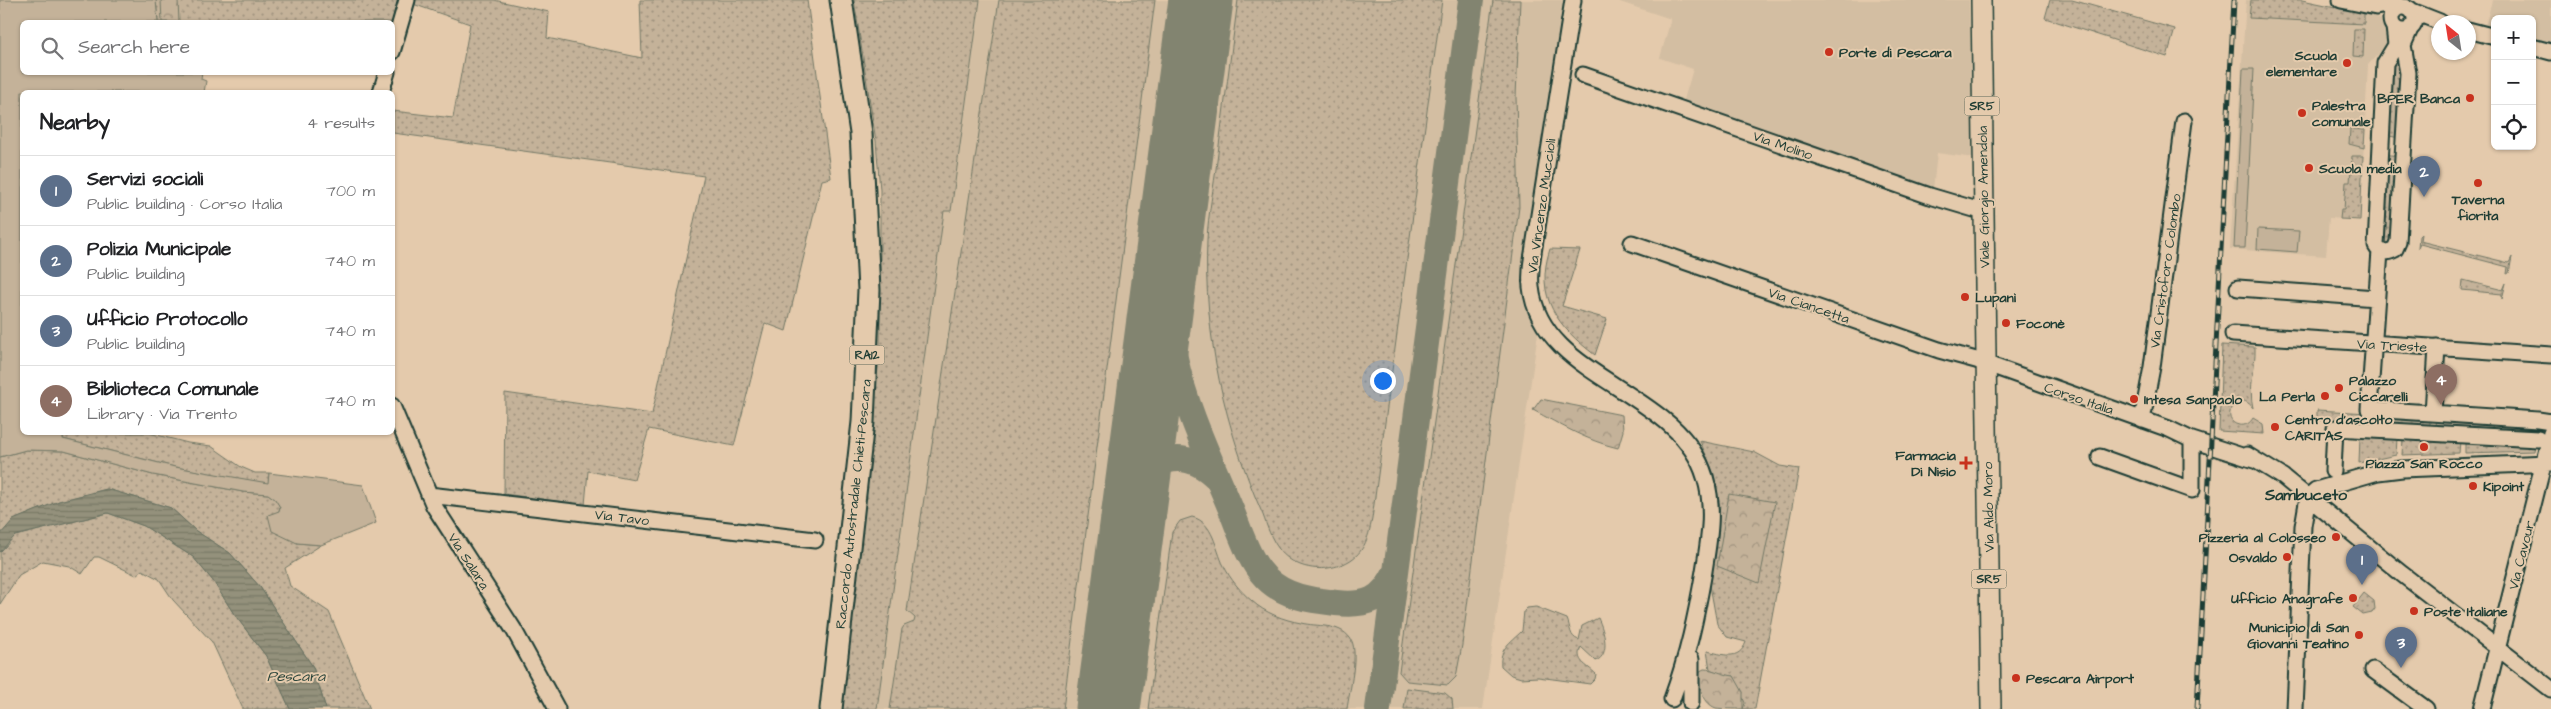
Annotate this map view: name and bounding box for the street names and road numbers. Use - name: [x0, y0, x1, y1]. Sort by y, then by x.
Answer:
- road number: SR5: [1964, 96, 2000, 115]
- street label: Via Molino: [1750, 126, 1815, 166]
- street label: Viale Giorgio Amendola: [1973, 126, 1995, 268]
- street label: Via Vincenzo Muccioli: [1523, 137, 1561, 275]
- street label: Via Cristoforo Colombo: [2145, 192, 2187, 350]
- street label: Via Ciancetta: [1765, 283, 1852, 329]
- street label: Via Trieste: [2356, 334, 2428, 358]
- road number: RA12: [850, 346, 884, 364]
- street label: Raccordo Autostradale Chieti-Pescara: [831, 378, 877, 630]
- street label: Corso Italia: [2041, 378, 2116, 420]
- street label: Via Aldo Moro: [1978, 461, 2000, 552]
- street label: Via Tavo: [594, 505, 650, 531]
- street label: Via Cavour: [2504, 518, 2540, 592]
- street label: Via Salara: [442, 529, 494, 594]
- road number: SR5: [1972, 570, 2006, 588]

